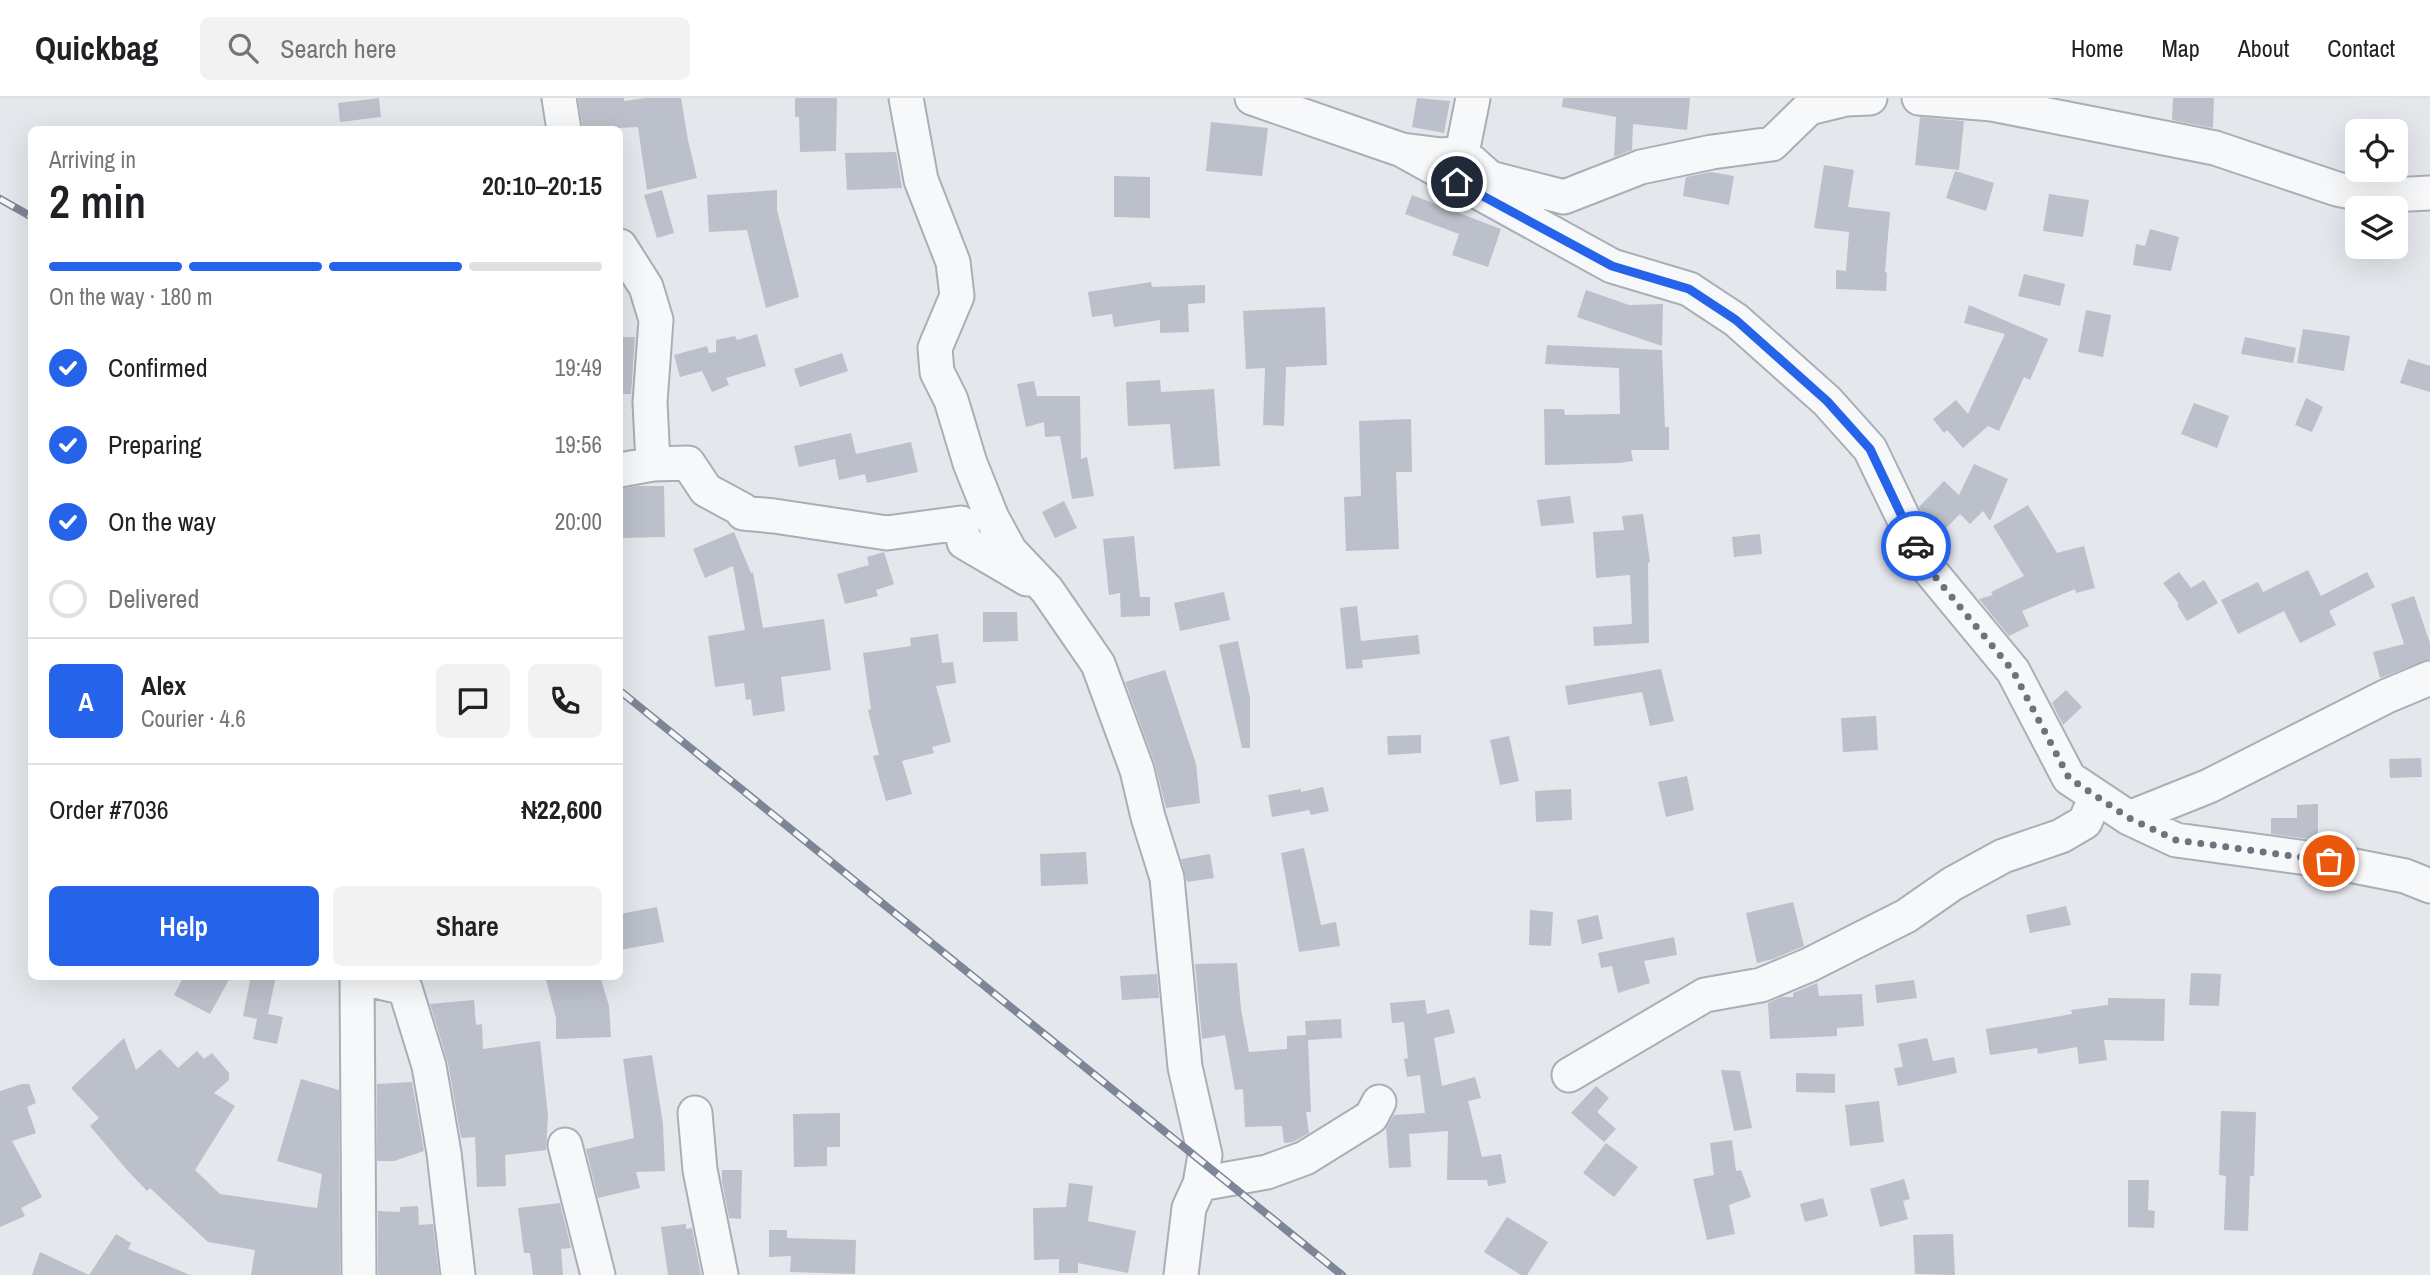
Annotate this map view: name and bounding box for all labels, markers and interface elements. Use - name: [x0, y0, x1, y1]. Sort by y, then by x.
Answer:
- search box: [200, 17, 690, 80]
- text: Quickbag: [35, 26, 158, 70]
- icon: search: [224, 29, 262, 67]
- text: Search here: [280, 31, 396, 66]
- text: Home: [2071, 32, 2123, 64]
- text: Map: [2161, 32, 2200, 64]
- text: About: [2238, 32, 2289, 64]
- text: Contact: [2327, 32, 2395, 64]
- map controls: [2345, 119, 2408, 259]
- button: locate: [2345, 119, 2408, 182]
- text: Arriving in: [49, 144, 136, 175]
- pin: [1427, 152, 1487, 212]
- icon: home: [1438, 163, 1476, 201]
- text: 20:10–20:15: [482, 168, 602, 203]
- text: 2 min: [49, 170, 146, 232]
- button: layers: [2345, 196, 2408, 259]
- text: On the way · 180 m: [49, 281, 213, 312]
- icon: check: [49, 349, 87, 387]
- text: Confirmed: [108, 350, 208, 385]
- text: 19:49: [555, 352, 602, 383]
- icon: check: [49, 426, 87, 464]
- text: Preparing: [108, 427, 202, 462]
- text: 19:56: [555, 429, 602, 460]
- icon: check: [49, 503, 87, 541]
- text: On the way: [108, 504, 216, 539]
- text: 20:00: [555, 506, 602, 537]
- courier: [1881, 511, 1951, 581]
- icon: car: [1897, 527, 1935, 565]
- text: Delivered: [108, 581, 199, 616]
- button: chat: [436, 664, 510, 738]
- button: phone: [528, 664, 602, 738]
- text: Alex: [141, 668, 186, 703]
- text: A: [78, 684, 94, 719]
- text: Courier · 4.6: [141, 703, 246, 734]
- text: Order #7036: [49, 792, 169, 827]
- text: ₦22,600: [521, 792, 602, 827]
- pin: [2299, 831, 2359, 891]
- icon: bag: [2310, 842, 2348, 880]
- button: Help: [49, 886, 319, 966]
- button: Share: [333, 886, 602, 966]

